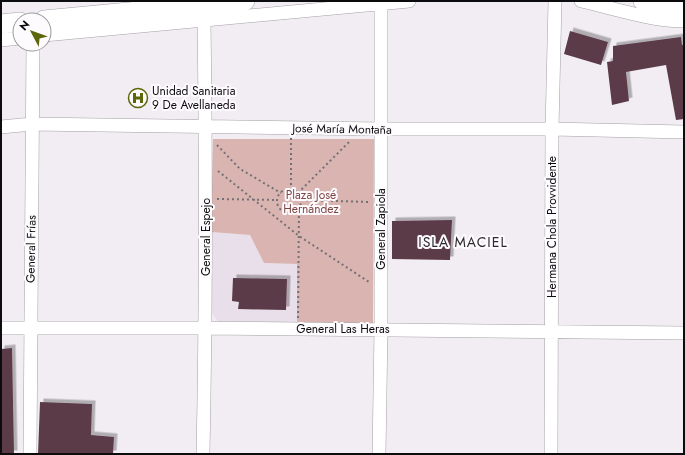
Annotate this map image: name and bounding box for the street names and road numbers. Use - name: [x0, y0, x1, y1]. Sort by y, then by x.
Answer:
- street label: José María Montaña: [290, 119, 392, 139]
- street label: Hermana Chola Provvidente: [543, 156, 561, 298]
- street label: General Zapiola: [372, 188, 390, 270]
- street label: General Espejo: [197, 197, 215, 276]
- street label: General Frías: [21, 215, 41, 283]
- street label: General Las Heras: [296, 320, 390, 338]

